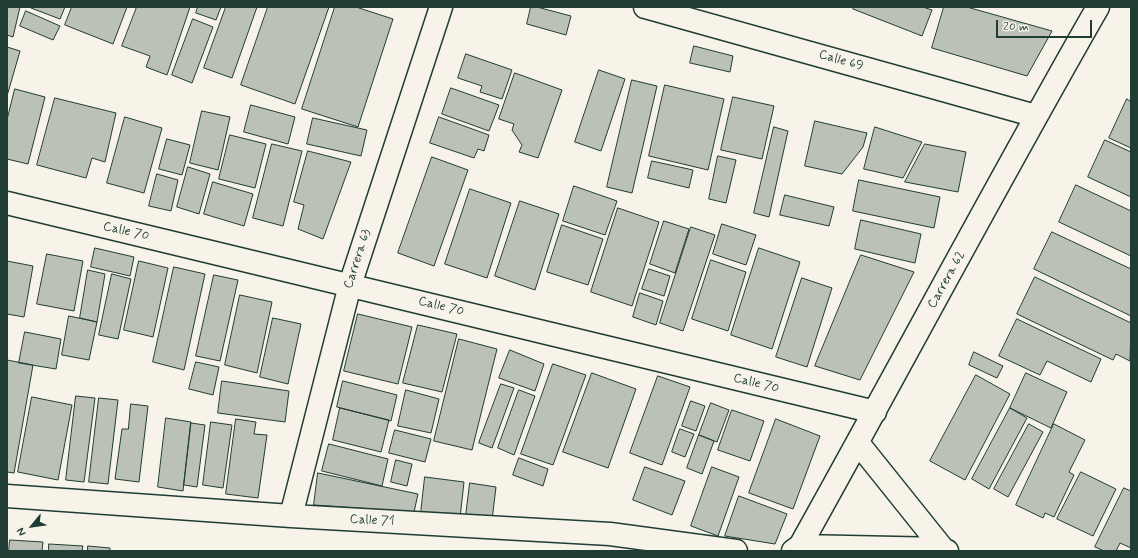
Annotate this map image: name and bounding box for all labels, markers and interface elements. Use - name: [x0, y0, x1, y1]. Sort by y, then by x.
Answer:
- scale bar: [998, 12, 1094, 38]
- text: 20 m: [1003, 19, 1029, 35]
- street label: Calle 69: [817, 47, 865, 75]
- street label: Calle 70: [101, 219, 151, 245]
- street label: Carrera 63: [341, 227, 375, 291]
- street label: Carrera 62: [925, 249, 969, 311]
- street label: Calle 70: [416, 294, 466, 320]
- street label: Calle 70: [731, 371, 781, 397]
- north arrow: [12, 506, 52, 546]
- street label: Calle 71: [349, 512, 395, 530]
- text: N: [14, 525, 29, 538]

